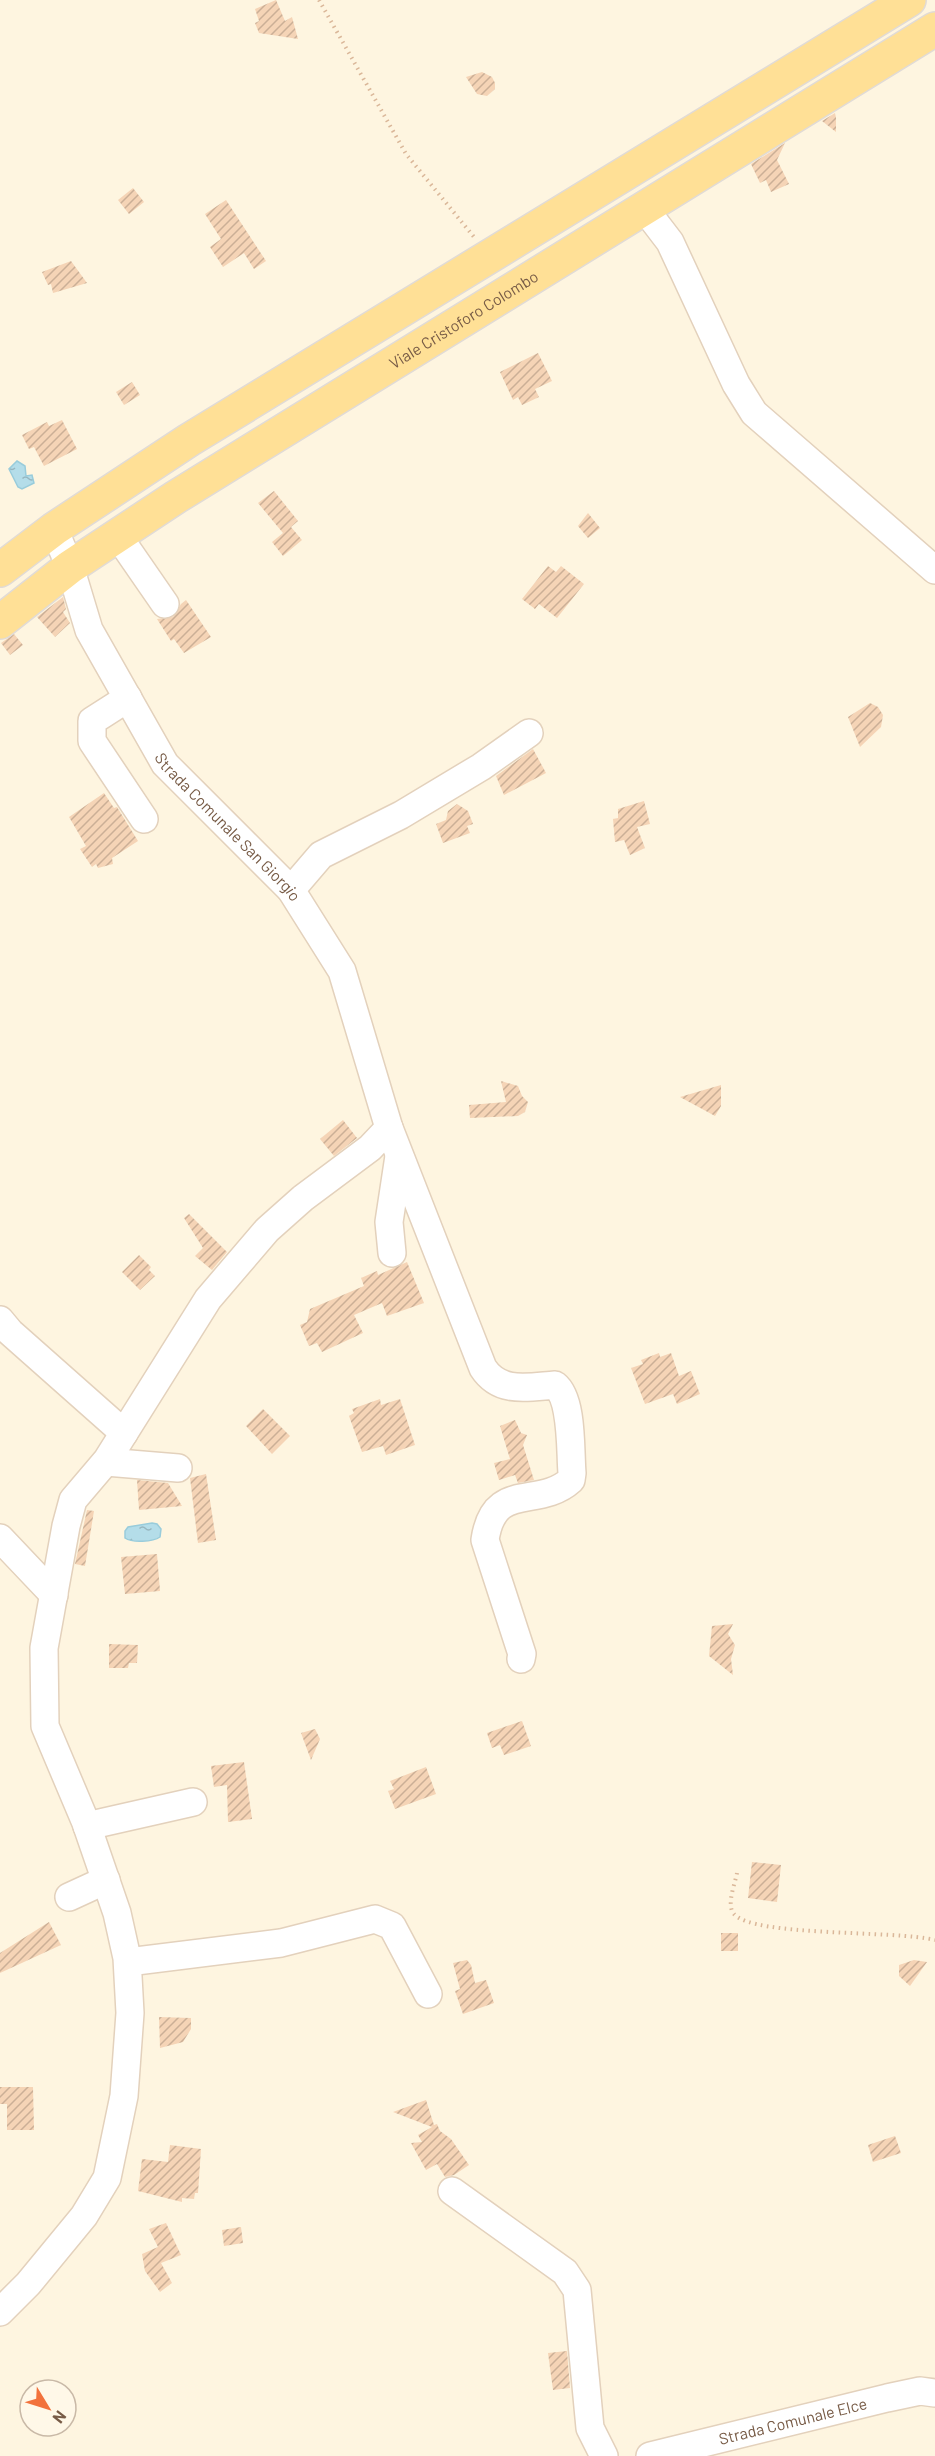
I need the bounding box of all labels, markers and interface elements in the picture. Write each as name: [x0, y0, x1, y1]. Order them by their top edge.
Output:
street label: Viale Cristoforo Colombo: [385, 266, 541, 372]
street label: Strada Comunale San Giorgio: [152, 749, 305, 904]
north arrow: [18, 2378, 78, 2438]
street label: Strada Comunale Elce: [717, 2393, 869, 2448]
text: N: [49, 2408, 71, 2428]

